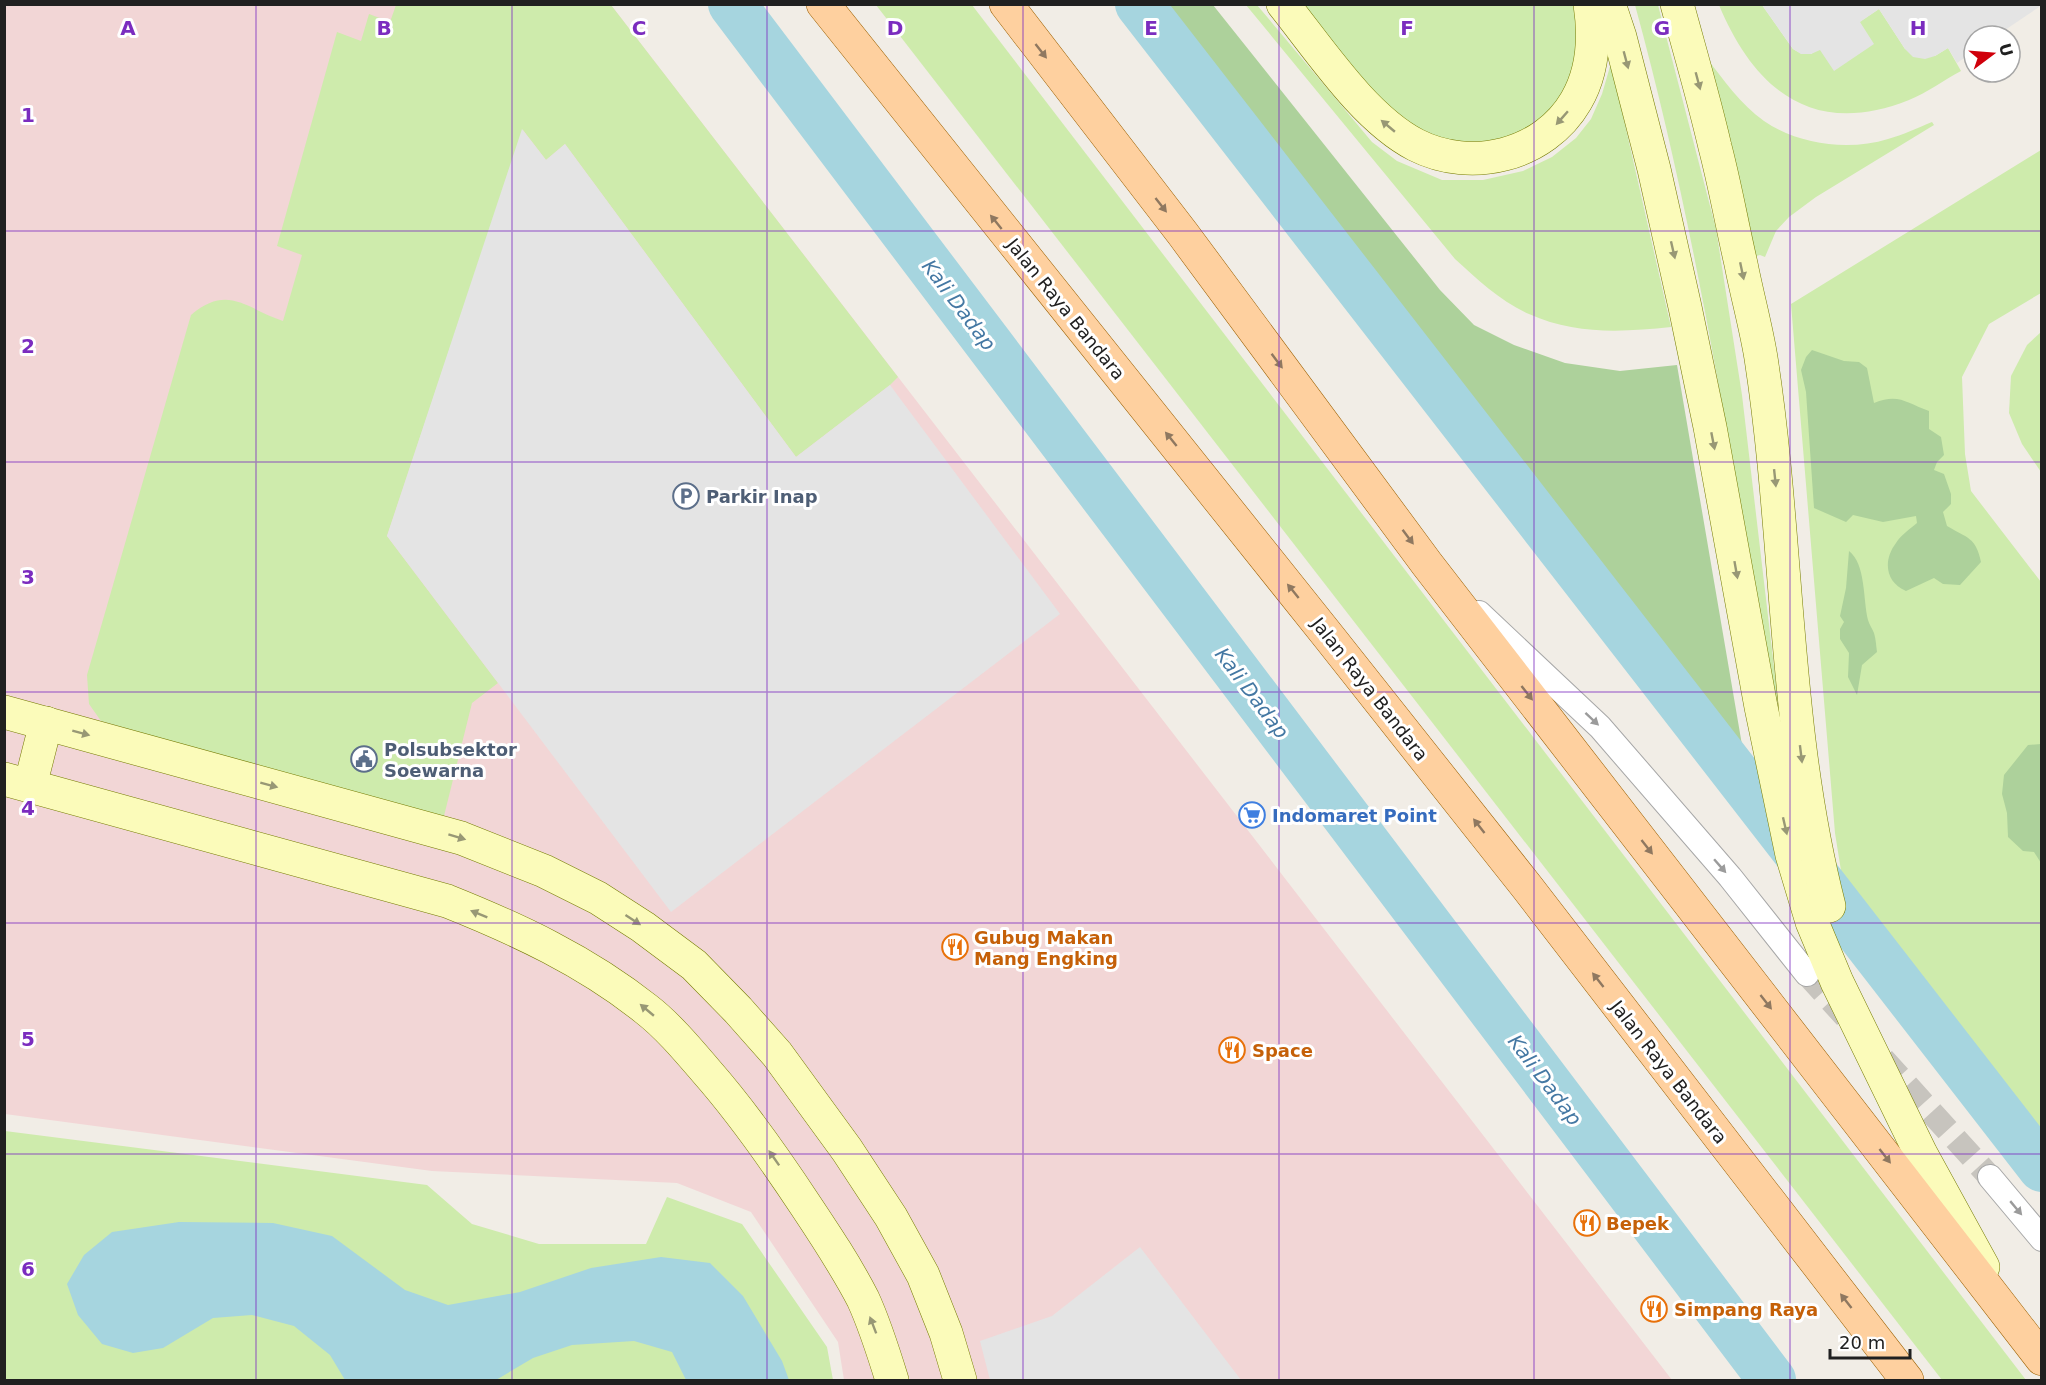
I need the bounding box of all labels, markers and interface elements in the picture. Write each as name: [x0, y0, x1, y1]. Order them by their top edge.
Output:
text: A: [120, 16, 136, 40]
text: B: [376, 16, 392, 40]
text: C: [632, 16, 646, 40]
text: D: [887, 16, 903, 40]
text: E: [1144, 16, 1158, 40]
text: F: [1400, 16, 1414, 40]
text: G: [1654, 16, 1670, 40]
text: H: [1910, 16, 1926, 40]
north arrow: [1962, 24, 2022, 84]
text: U: [1995, 41, 2017, 59]
one-way arrow: [1035, 43, 1047, 58]
one-way arrow: [1622, 51, 1632, 70]
one-way arrow: [1693, 72, 1703, 90]
text: 1: [21, 103, 35, 127]
one-way arrow: [1556, 110, 1569, 125]
one-way arrow: [1381, 120, 1396, 133]
one-way arrow: [1154, 197, 1167, 213]
one-way arrow: [991, 214, 1003, 229]
street label: Jalan Raya Bandara: [1002, 233, 1129, 384]
one-way arrow: [1668, 241, 1678, 259]
water label: Kali Dadap: [917, 255, 1001, 355]
one-way arrow: [1738, 262, 1747, 281]
text: 2: [21, 334, 35, 358]
one-way arrow: [1271, 354, 1283, 369]
one-way arrow: [1709, 431, 1718, 450]
one-way arrow: [1165, 432, 1177, 447]
one-way arrow: [1770, 469, 1780, 488]
parking icon: Parkir Inap: [671, 481, 701, 511]
place label: Parkir Inap: [706, 486, 818, 507]
one-way arrow: [1402, 529, 1414, 545]
one-way arrow: [1732, 561, 1741, 580]
text: 3: [21, 565, 35, 589]
one-way arrow: [1287, 584, 1299, 599]
street label: Jalan Raya Bandara: [1307, 613, 1432, 765]
water label: Kali Dadap: [1210, 643, 1294, 743]
one-way arrow: [1521, 685, 1534, 701]
one-way arrow: [1584, 712, 1599, 725]
one-way arrow: [72, 729, 90, 738]
place label: Polsubsektor Soewarna: [384, 739, 517, 781]
public building icon: Polsubsektor Soewarna: [349, 744, 379, 774]
one-way arrow: [1796, 744, 1805, 763]
one-way arrow: [260, 781, 278, 790]
text: 4: [21, 796, 35, 820]
supermarket icon: Indomaret Point: [1237, 800, 1267, 830]
place label: Indomaret Point: [1272, 805, 1437, 826]
one-way arrow: [1781, 817, 1791, 835]
one-way arrow: [1473, 819, 1485, 834]
one-way arrow: [448, 833, 466, 842]
one-way arrow: [1640, 840, 1652, 855]
one-way arrow: [1714, 858, 1727, 874]
one-way arrow: [469, 909, 487, 919]
one-way arrow: [625, 915, 641, 926]
place label: Gubug Makan Mang Engking: [974, 927, 1118, 969]
restaurant icon: Gubug Makan Mang Engking: [940, 932, 970, 962]
one-way arrow: [1593, 973, 1605, 988]
one-way arrow: [1759, 994, 1771, 1009]
street label: Jalan Raya Bandara: [1606, 996, 1731, 1148]
one-way arrow: [639, 1004, 655, 1017]
text: 5: [21, 1027, 35, 1051]
water label: Kali Dadap: [1503, 1030, 1587, 1130]
restaurant icon: Space: [1217, 1035, 1247, 1065]
place label: Space: [1252, 1040, 1313, 1061]
one-way arrow: [1879, 1148, 1891, 1164]
one-way arrow: [768, 1151, 780, 1167]
one-way arrow: [2009, 1200, 2022, 1216]
restaurant icon: Bepek: [1572, 1208, 1602, 1238]
place label: Bepek: [1606, 1213, 1670, 1234]
text: 6: [21, 1257, 35, 1281]
one-way arrow: [1840, 1293, 1852, 1309]
restaurant icon: Simpang Raya: [1639, 1294, 1669, 1324]
place label: Simpang Raya: [1674, 1299, 1818, 1320]
one-way arrow: [868, 1316, 877, 1334]
scale bar: [1830, 1322, 1910, 1360]
text: 20 m: [1839, 1332, 1885, 1353]

